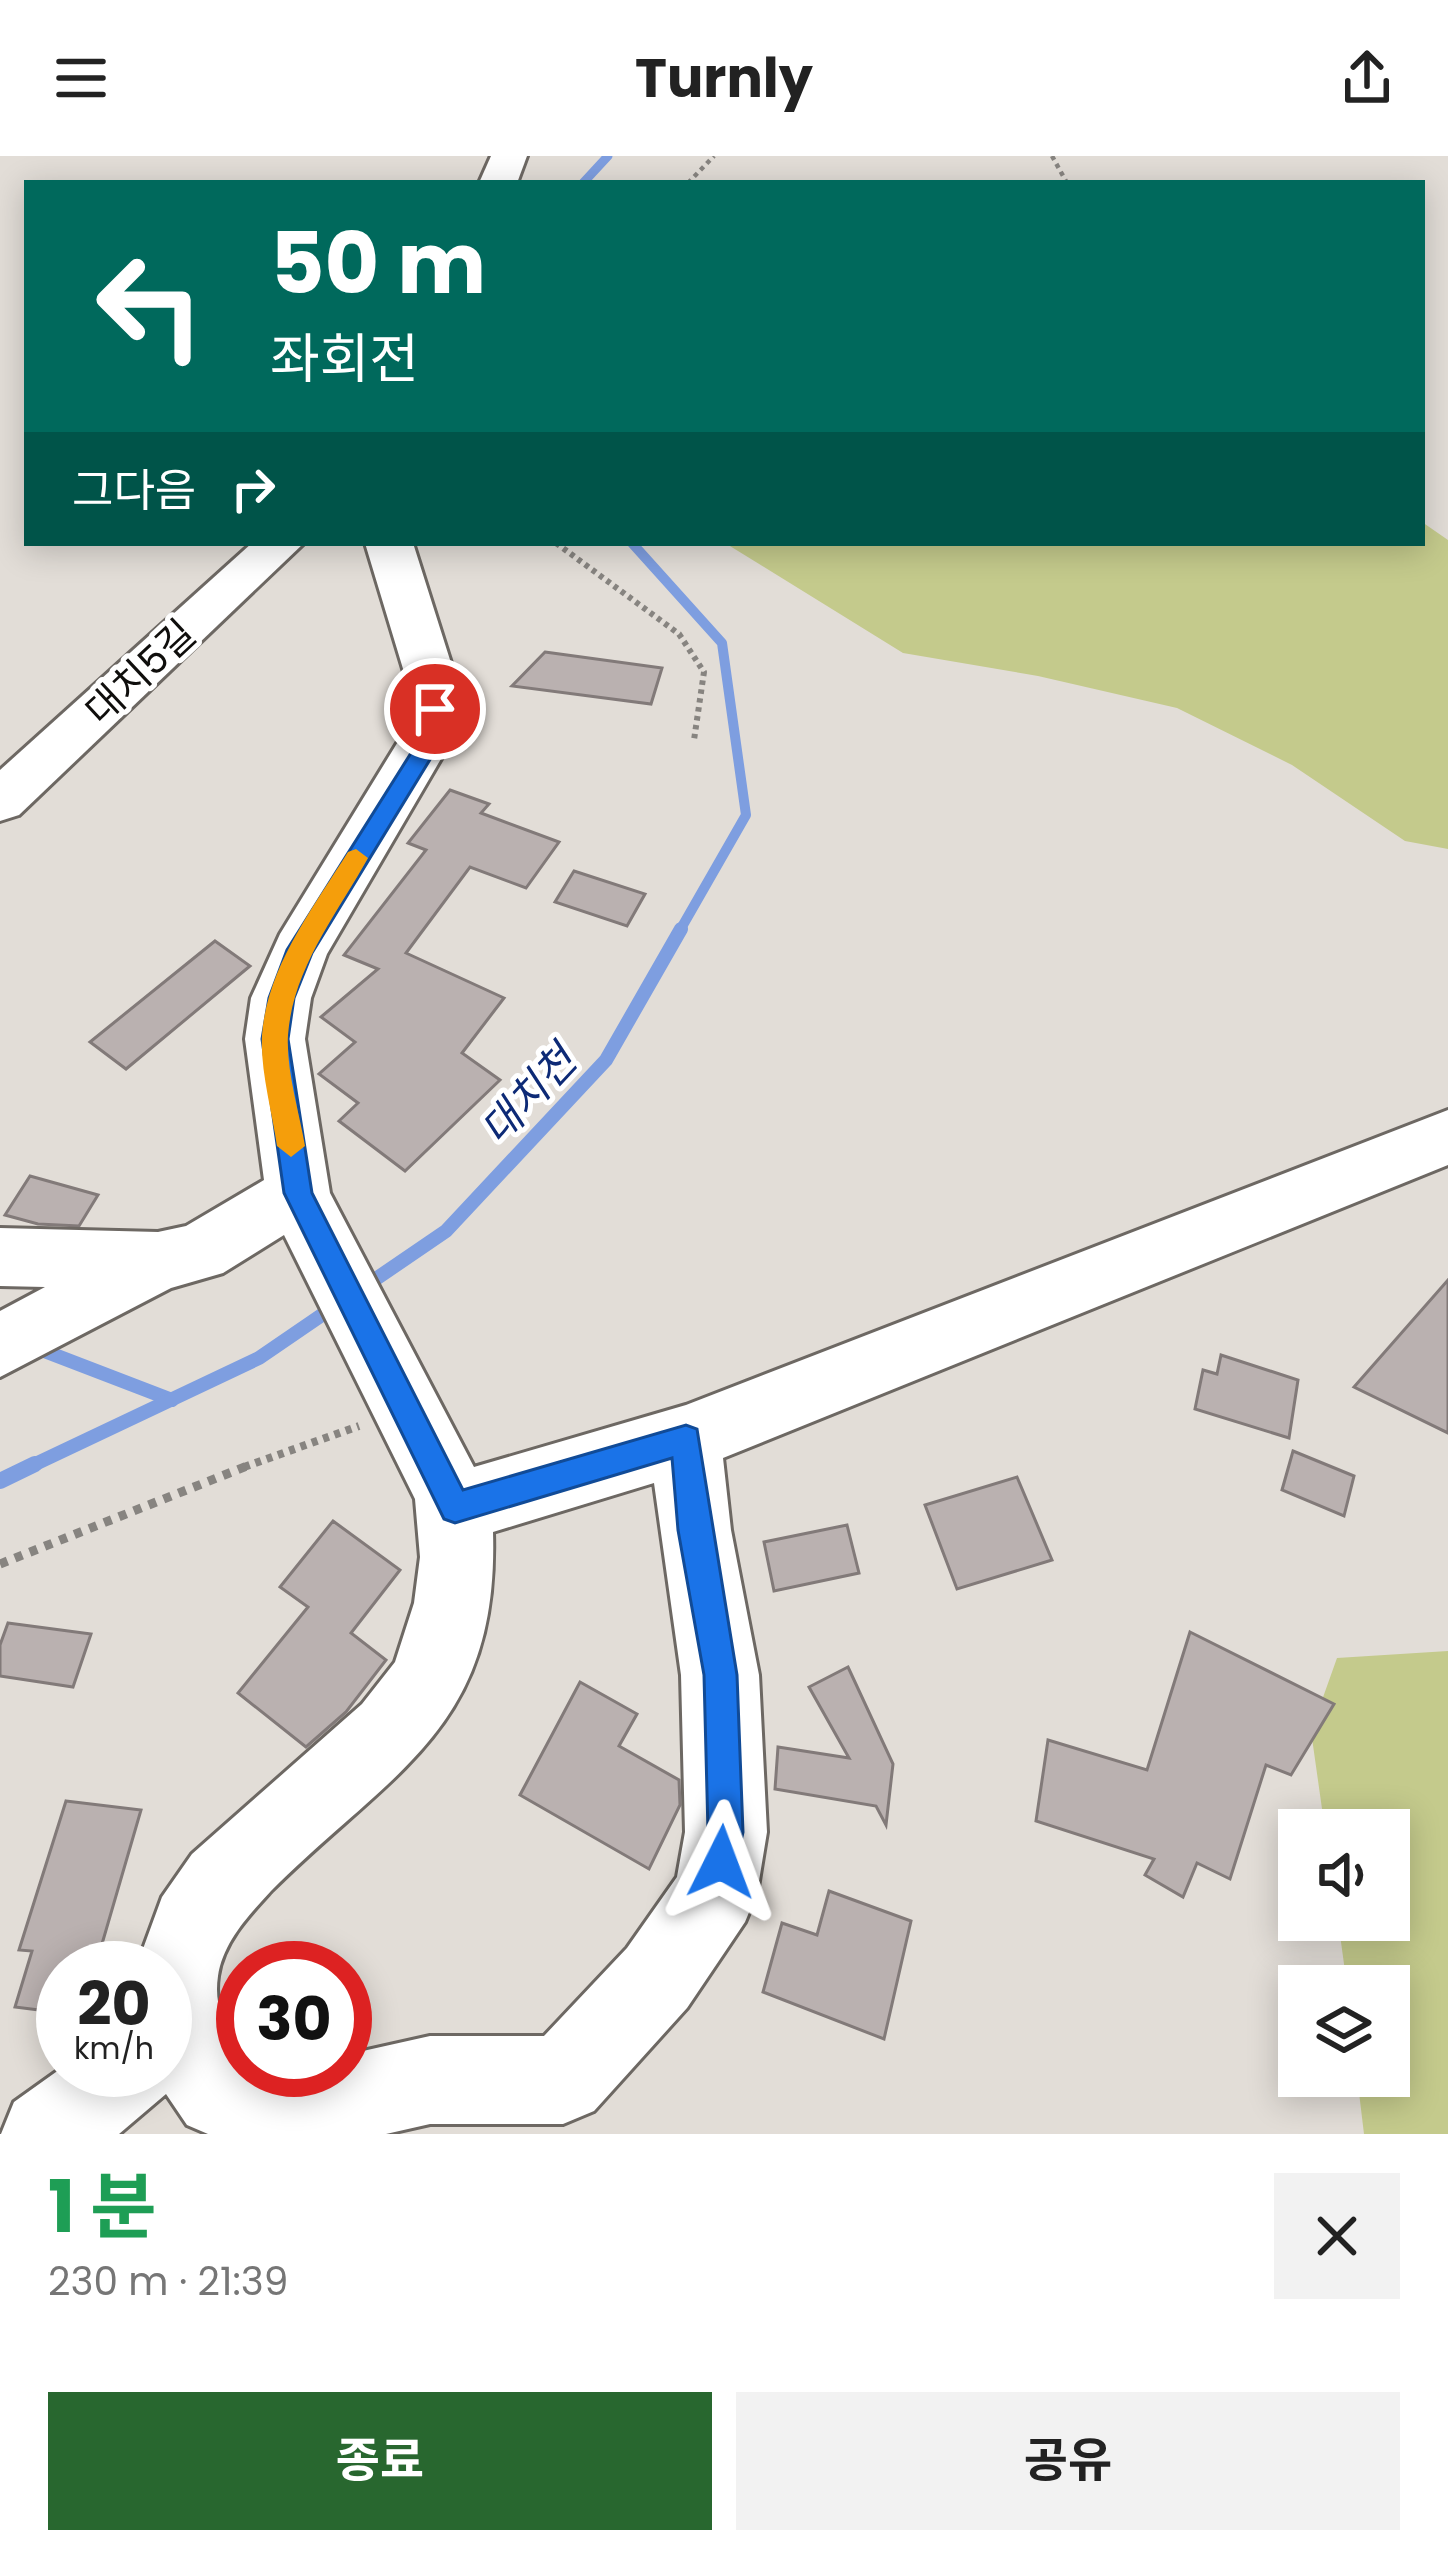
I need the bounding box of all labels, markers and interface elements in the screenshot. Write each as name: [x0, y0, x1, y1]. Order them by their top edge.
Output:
text: Turnly: [635, 40, 813, 116]
icon: menu: [48, 45, 114, 111]
icon: share: [1334, 45, 1400, 111]
text: 50 m: [270, 205, 486, 322]
icon: left: [72, 228, 228, 384]
text: 좌회전: [270, 321, 419, 397]
icon: right: [220, 456, 286, 522]
text: 그다음: [72, 459, 196, 522]
street label: 대치5길: [73, 607, 207, 738]
pin: [384, 658, 486, 760]
icon: arrive: [402, 676, 468, 742]
water label: 대치천: [467, 1030, 592, 1158]
position arrow: [658, 1799, 784, 1925]
map controls: [1278, 1809, 1410, 2097]
button: sound: [1278, 1809, 1410, 1941]
speed limit sign: 30: [216, 1941, 372, 2097]
text: 20: [77, 1962, 151, 2046]
button: layers: [1278, 1965, 1410, 2097]
text: km/h: [74, 2027, 154, 2070]
text: 1 분: [48, 2156, 157, 2257]
button: close: [1274, 2173, 1400, 2299]
text: 230 m · 21:39: [48, 2254, 288, 2309]
button: 종료: [48, 2392, 712, 2530]
button: 공유: [736, 2392, 1400, 2530]

